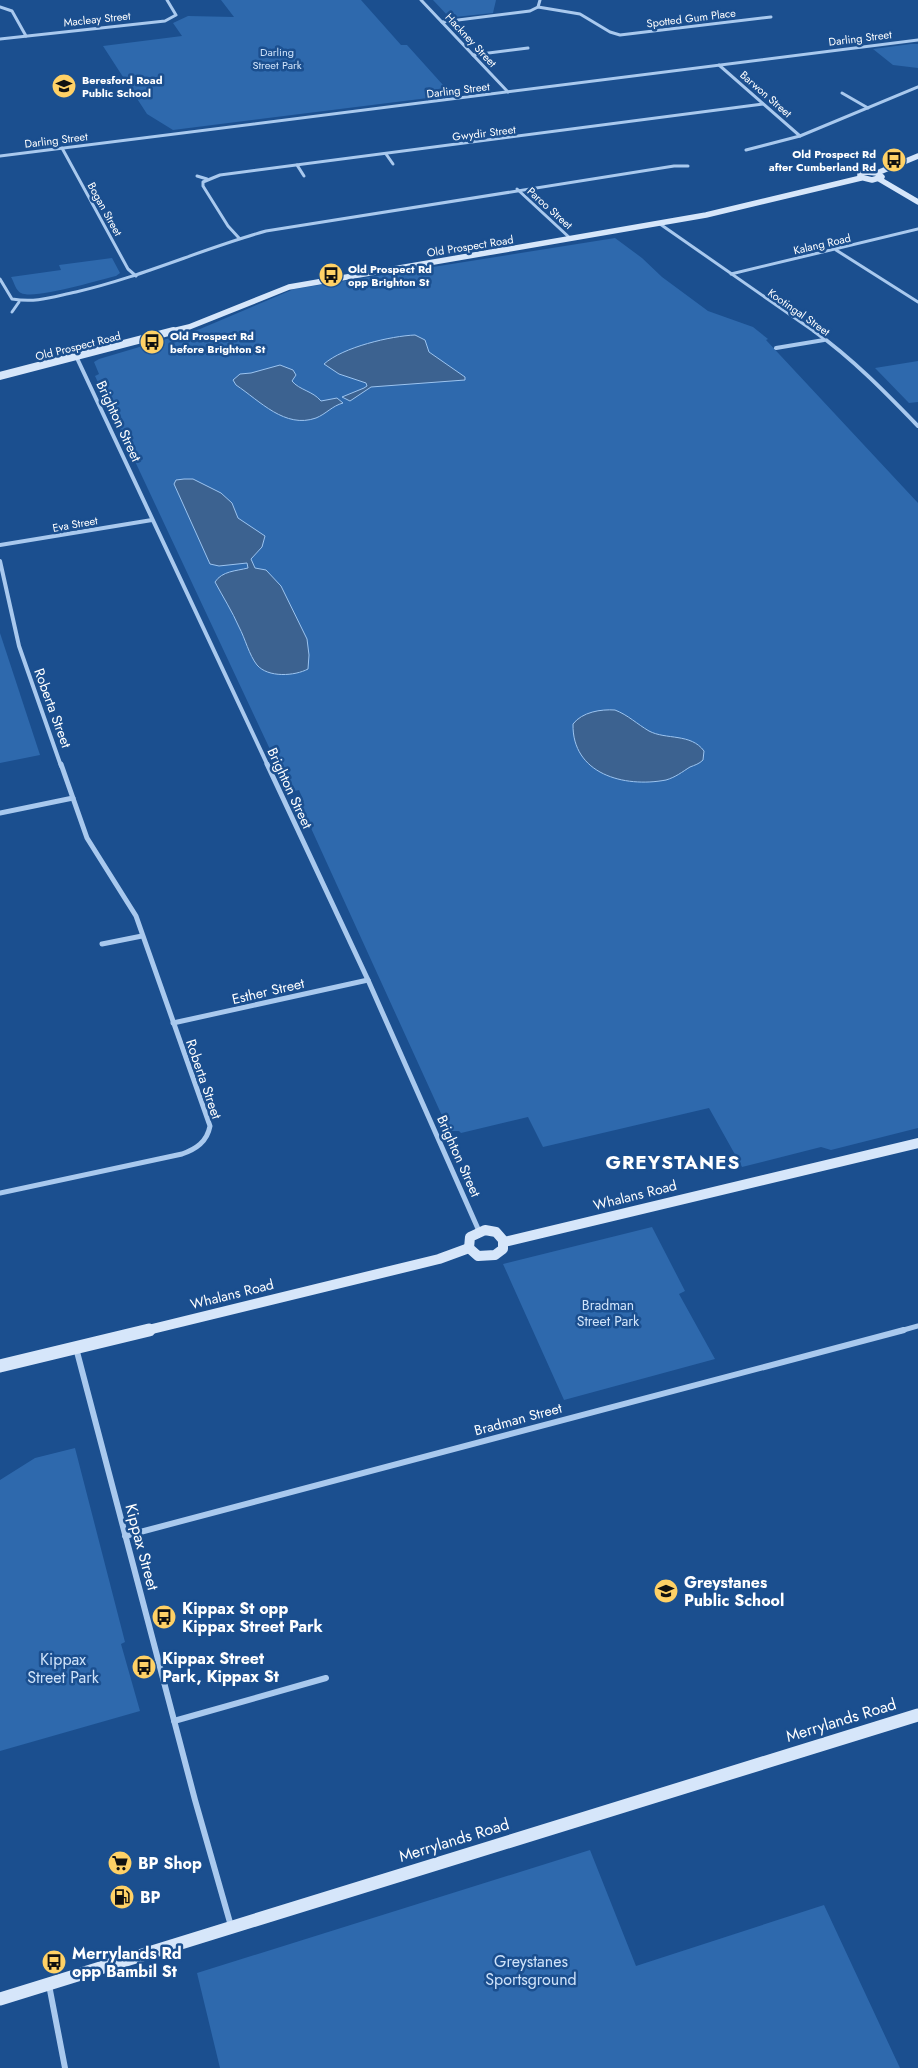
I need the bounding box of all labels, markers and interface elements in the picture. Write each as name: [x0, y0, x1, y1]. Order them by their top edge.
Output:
street label: Spotted Gum Place: [645, 5, 737, 31]
street label: Macleay Street: [63, 7, 132, 30]
street label: Hackney Street: [442, 9, 501, 71]
street label: Darling Street: [827, 26, 893, 50]
park label: Darling Street Park: [252, 44, 302, 73]
street label: Barwon Street: [737, 67, 796, 121]
place label: Beresford Road Public School: [82, 72, 163, 101]
school or university icon: Beresford Road Public School: [51, 73, 77, 99]
street label: Darling Street: [425, 78, 491, 102]
street label: Gwydir Street: [451, 121, 517, 145]
street label: Darling Street: [23, 128, 89, 152]
place label: Old Prospect Rd after Cumberland Rd: [769, 146, 876, 175]
bus stop icon: Old Prospect Rd after Cumberland Rd: [881, 147, 907, 173]
street label: Bogan Street: [84, 179, 126, 239]
street label: Paroo Street: [524, 183, 576, 233]
street label: Kalang Road: [792, 230, 852, 258]
street label: Old Prospect Road: [426, 231, 514, 261]
place label: Old Prospect Rd opp Brighton St: [348, 261, 432, 290]
bus stop icon: Old Prospect Rd opp Brighton St: [318, 262, 344, 288]
street label: Kootingal Street: [765, 285, 834, 340]
street label: Old Prospect Road: [34, 328, 122, 364]
place label: Old Prospect Rd before Brighton St: [170, 328, 266, 357]
bus stop icon: Old Prospect Rd before Brighton St: [139, 329, 165, 355]
street label: Brighton Street: [91, 377, 147, 465]
street label: Eva Street: [51, 512, 99, 536]
street label: Roberta Street: [29, 665, 77, 751]
street label: Brighton Street: [262, 744, 318, 832]
street label: Esther Street: [230, 973, 307, 1009]
street label: Roberta Street: [181, 1036, 227, 1122]
street label: Brighton Street: [432, 1112, 486, 1201]
district label: GREYSTANES: [606, 1149, 740, 1176]
street label: Whalans Road: [591, 1175, 679, 1215]
street label: Whalans Road: [188, 1274, 276, 1314]
park label: Bradman Street Park: [577, 1295, 640, 1331]
street label: Bradman Street: [472, 1398, 565, 1440]
street label: Kippax Street: [119, 1501, 165, 1593]
place label: Greystanes Public School: [684, 1571, 784, 1612]
school or university icon: Greystanes Public School: [653, 1578, 679, 1604]
place label: Kippax St opp Kippax Street Park: [182, 1597, 324, 1638]
bus stop icon: Kippax St opp Kippax Street Park: [151, 1604, 177, 1630]
place label: Kippax Street Park, Kippax St: [162, 1647, 280, 1688]
park label: Kippax Street Park: [27, 1648, 100, 1689]
bus stop icon: Kippax Street Park, Kippax St: [131, 1654, 157, 1680]
street label: Merrylands Road: [783, 1692, 899, 1748]
street label: Merrylands Road: [396, 1812, 512, 1868]
supermarket icon: BP Shop: [107, 1850, 133, 1876]
place label: BP Shop: [138, 1852, 202, 1875]
fuel station icon: BP: [109, 1884, 135, 1910]
place label: BP: [140, 1886, 161, 1909]
place label: Merrylands Rd opp Bambil St: [72, 1942, 182, 1983]
bus stop icon: Merrylands Rd opp Bambil St: [41, 1949, 67, 1975]
park label: Greystanes Sportsground: [485, 1950, 577, 1991]

